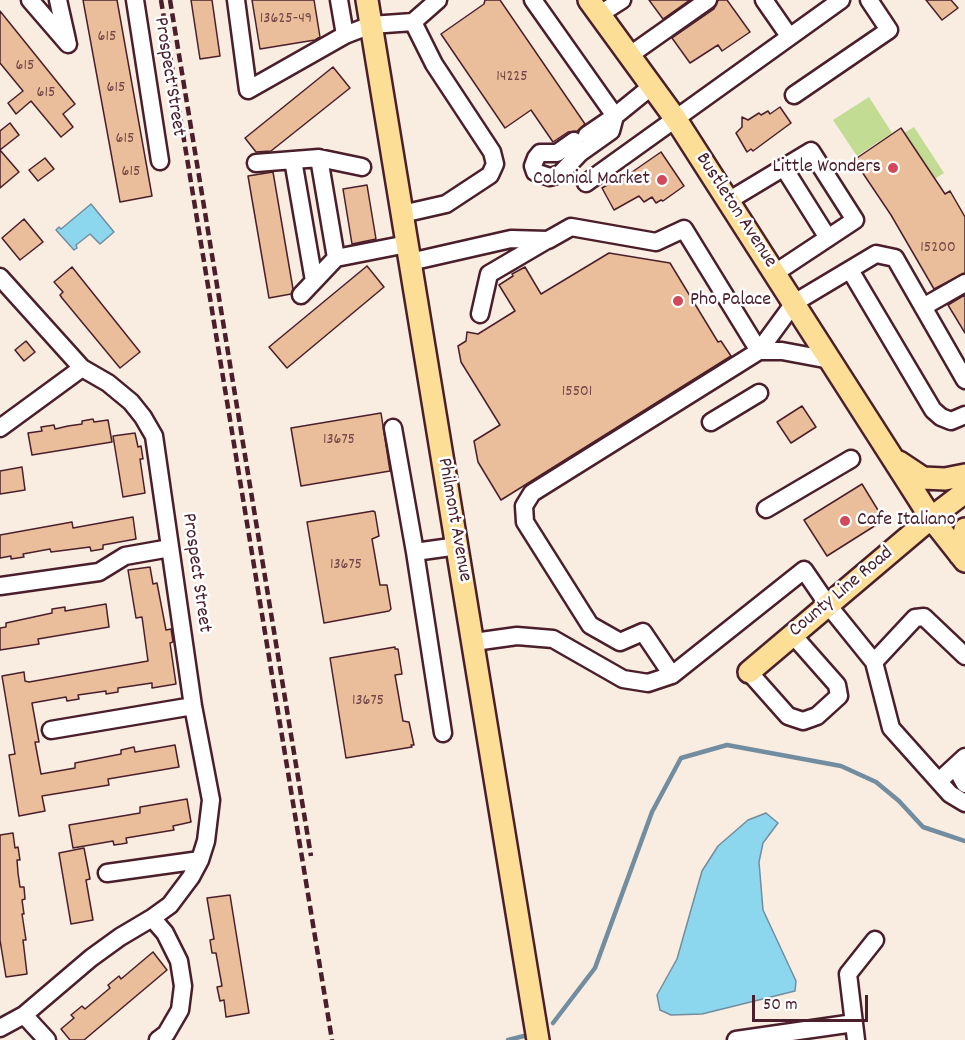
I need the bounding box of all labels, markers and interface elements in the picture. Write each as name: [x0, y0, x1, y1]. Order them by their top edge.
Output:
house number: 13625-49: [260, 10, 312, 30]
street label: Prospect Street: [147, 16, 189, 138]
house number: 615: [98, 28, 116, 48]
house number: 615: [16, 57, 34, 77]
house number: 14225: [496, 68, 528, 88]
house number: 615: [107, 79, 125, 99]
house number: 615: [37, 84, 55, 104]
house number: 615: [116, 130, 134, 150]
street label: Bustleton Avenue: [689, 149, 781, 273]
place label: Little Wonders: [773, 156, 881, 180]
marker: Little Wonders: [886, 161, 900, 175]
house number: 615: [122, 163, 140, 183]
place label: Colonial Market: [533, 168, 650, 192]
marker: Colonial Market: [655, 173, 669, 187]
house number: 15200: [920, 239, 956, 259]
place label: Pho Palace: [690, 289, 771, 313]
marker: Pho Palace: [671, 294, 685, 308]
house number: 15501: [562, 383, 592, 403]
house number: 13675: [323, 431, 355, 451]
street label: Philmont Avenue: [430, 456, 476, 584]
place label: Cafe Italiano: [857, 509, 956, 533]
street label: Prospect Street: [175, 512, 215, 634]
marker: Cafe Italiano: [838, 514, 852, 528]
street label: County Line Road: [785, 542, 899, 644]
house number: 13675: [330, 556, 362, 576]
house number: 13675: [352, 692, 384, 712]
scale bar: [755, 983, 870, 1021]
text: 50 m: [763, 993, 798, 1018]

